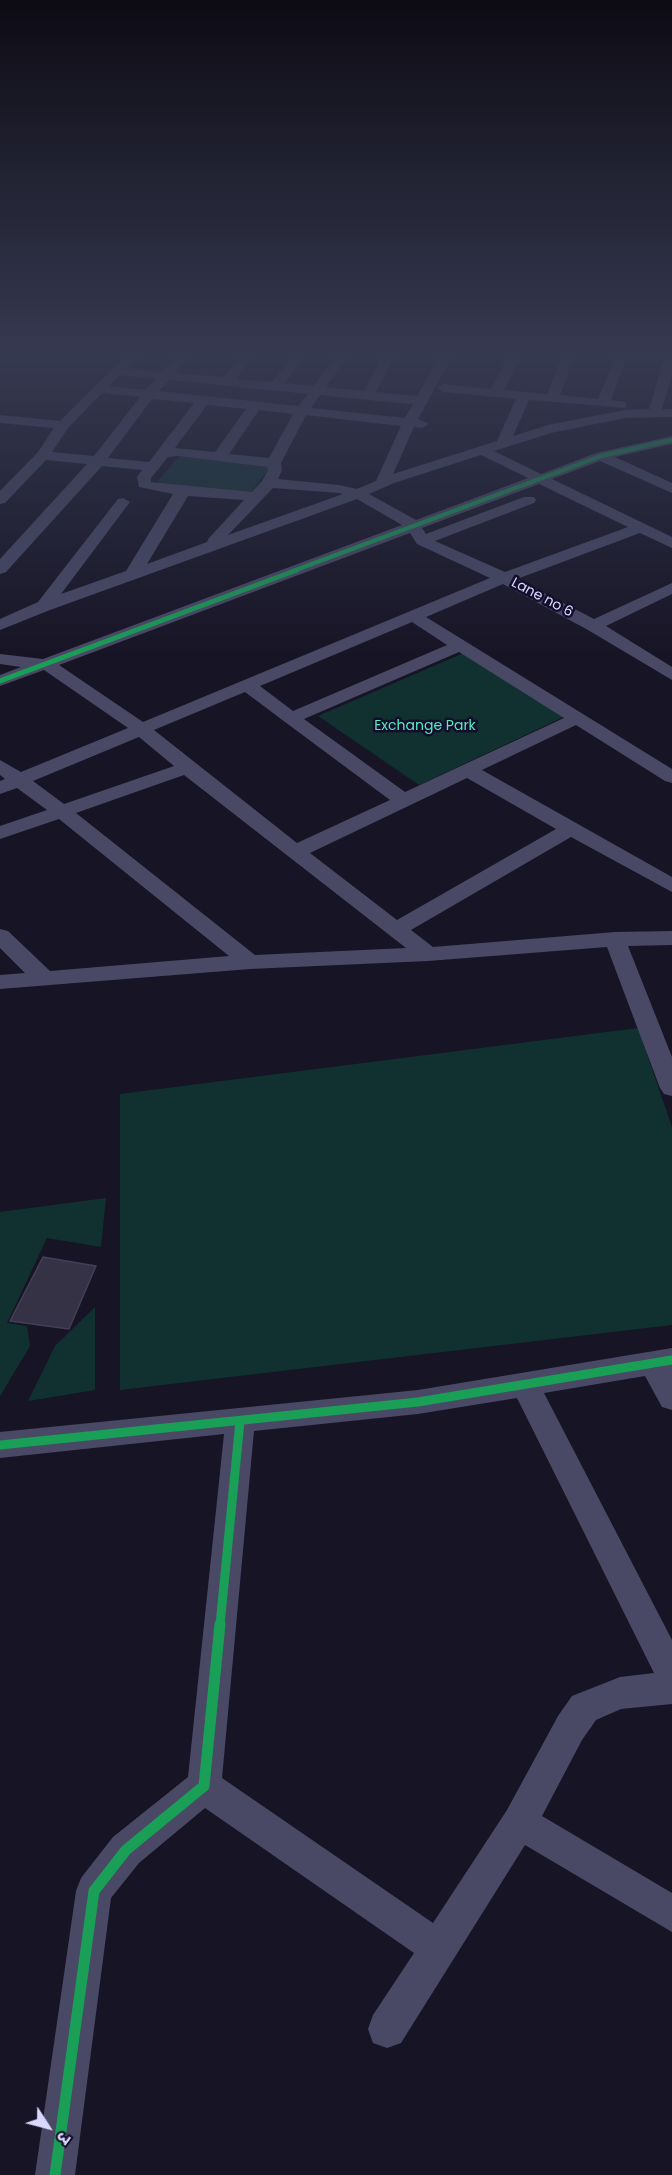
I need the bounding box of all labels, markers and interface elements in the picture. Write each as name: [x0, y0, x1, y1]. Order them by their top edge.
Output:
street label: Lane no 6: [508, 575, 576, 621]
park label: Exchange Park: [374, 718, 476, 734]
north arrow: [18, 2097, 78, 2157]
text: उ: [51, 2127, 75, 2148]

